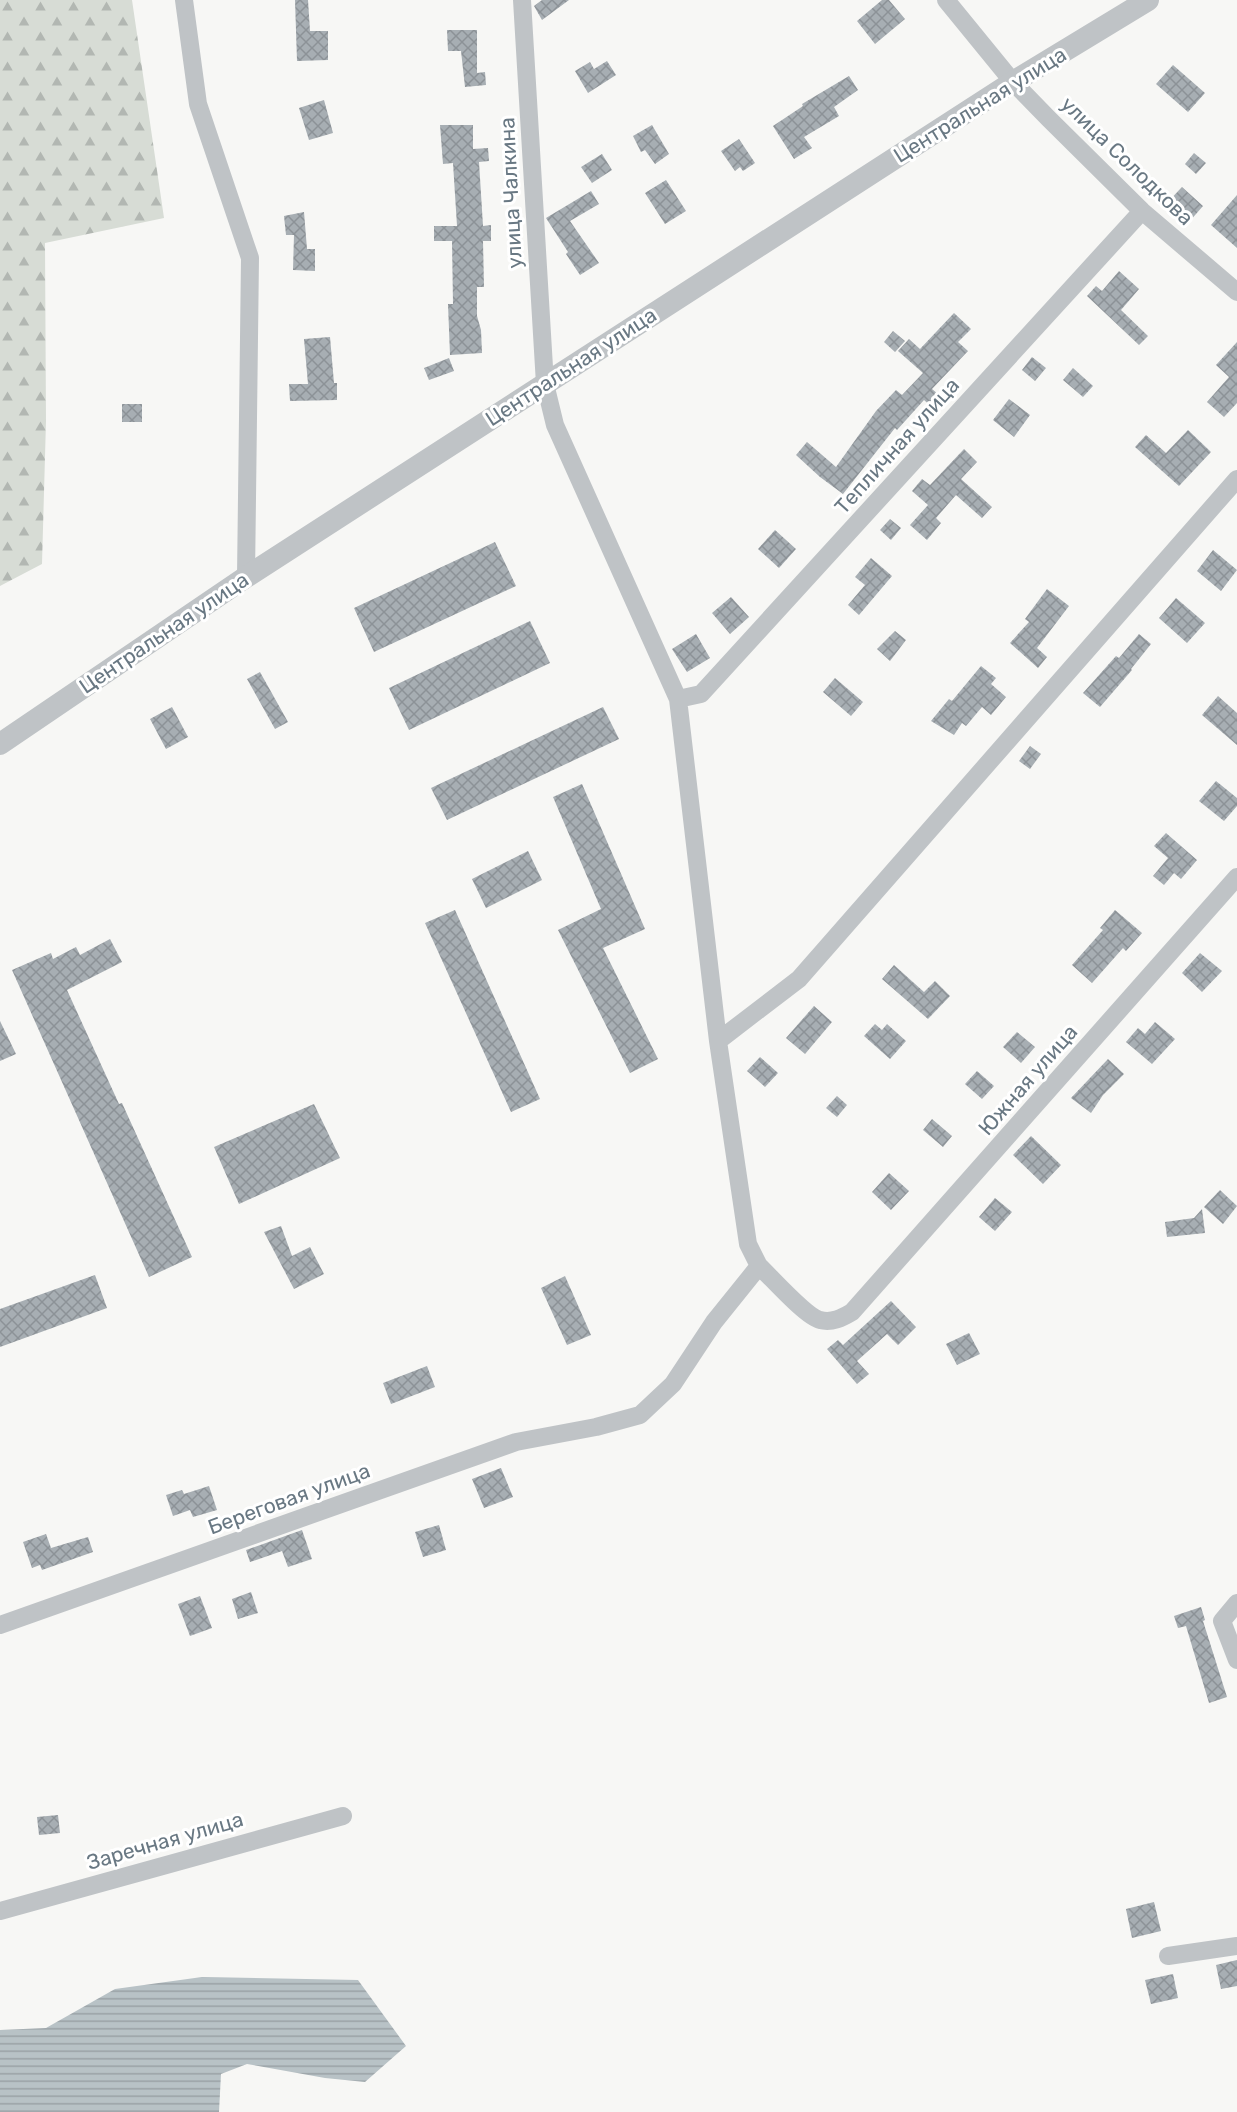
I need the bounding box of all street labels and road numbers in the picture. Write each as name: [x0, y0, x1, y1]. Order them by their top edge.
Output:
street label: Центральная улица: [889, 41, 1071, 168]
street label: улица Солодкова: [1056, 91, 1199, 230]
street label: улица Чалкина: [494, 117, 527, 269]
street label: Центральная улица: [481, 302, 661, 431]
street label: Тепличная улица: [829, 373, 964, 519]
street label: Центральная улица: [74, 567, 253, 699]
street label: Южная улица: [973, 1019, 1082, 1140]
street label: Береговая улица: [204, 1458, 373, 1539]
street label: Заречная улица: [84, 1806, 246, 1875]

